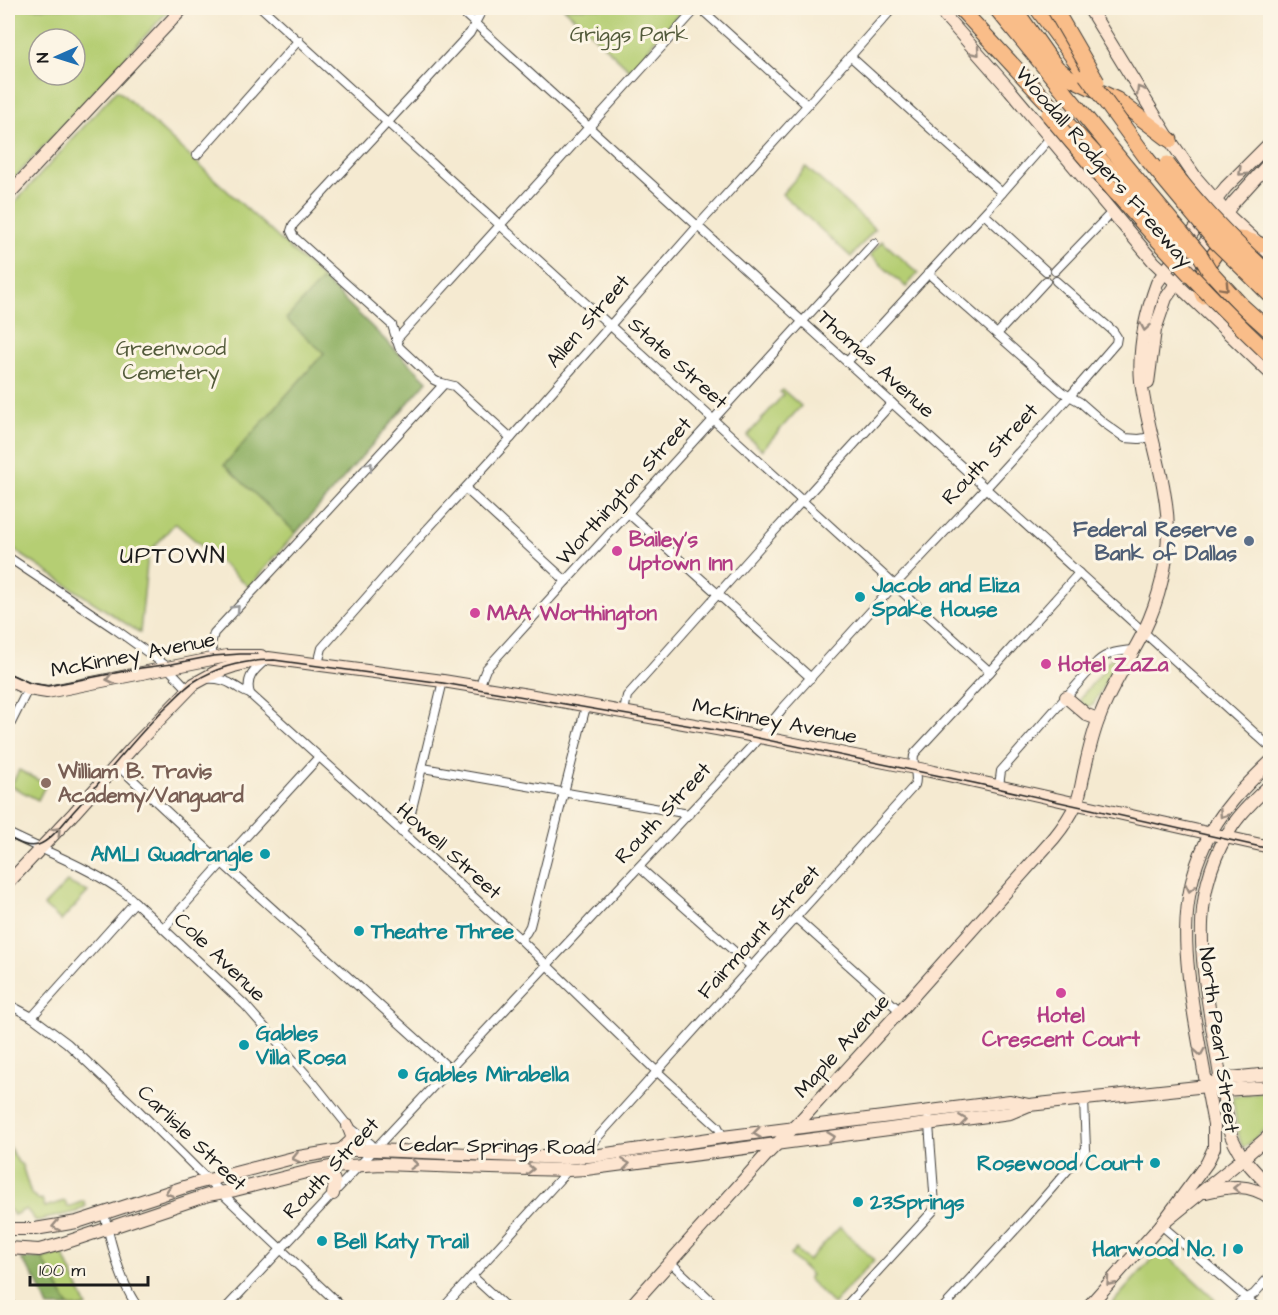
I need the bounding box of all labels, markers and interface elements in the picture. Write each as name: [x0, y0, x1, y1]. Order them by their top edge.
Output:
park label: Griggs Park: [570, 20, 688, 51]
north arrow: [27, 27, 87, 87]
one-way arrow: [969, 45, 980, 56]
text: N: [32, 52, 54, 63]
street label: Woodall Rodgers Freeway: [1007, 60, 1200, 276]
one-way arrow: [1135, 86, 1147, 96]
one-way arrow: [1239, 164, 1250, 175]
street label: Allen Street: [539, 268, 637, 374]
one-way arrow: [1218, 281, 1229, 291]
street label: Thomas Avenue: [811, 303, 941, 425]
street label: State Street: [622, 310, 735, 416]
one-way arrow: [1139, 321, 1152, 331]
park label: Greenwood Cemetery: [116, 334, 227, 389]
street label: Routh Street: [935, 396, 1045, 511]
street label: Worthington Street: [549, 410, 700, 573]
one-way arrow: [361, 462, 372, 473]
place label: Federal Reserve Bank of Dallas: [1073, 515, 1238, 568]
place label: Bailey's Uptown Inn: [629, 525, 733, 579]
marker: Federal Reserve Bank of Dallas: [1242, 534, 1256, 548]
district label: UPTOWN: [120, 539, 226, 573]
marker: Bailey's Uptown Inn: [610, 544, 624, 558]
place label: Jacob and Eliza Spake House: [871, 571, 1020, 625]
marker: Jacob and Eliza Spake House: [853, 590, 867, 604]
place label: MAA Worthington: [487, 599, 658, 630]
one-way arrow: [229, 606, 240, 616]
marker: MAA Worthington: [468, 606, 482, 620]
street label: McKinney Avenue: [48, 625, 218, 687]
place label: Hotel ZaZa: [1058, 650, 1169, 679]
marker: Hotel ZaZa: [1039, 657, 1053, 671]
one-way arrow: [105, 672, 115, 685]
street label: McKinney Avenue: [690, 691, 860, 753]
street label: Routh Street: [608, 755, 718, 870]
place label: William B. Travis Academy/Vanguard: [57, 757, 244, 813]
marker: William B. Travis Academy/Vanguard: [39, 776, 53, 790]
street label: Howell Street: [390, 796, 508, 906]
one-way arrow: [1219, 807, 1230, 818]
one-way arrow: [50, 827, 61, 837]
place label: AMLI Quadrangle: [91, 840, 254, 871]
marker: AMLI Quadrangle: [258, 847, 272, 861]
street label: Fairmount Street: [691, 858, 827, 1005]
one-way arrow: [1184, 883, 1197, 893]
street label: Cole Avenue: [167, 906, 273, 1008]
place label: Theatre Three: [370, 917, 515, 946]
marker: Theatre Three: [352, 924, 366, 938]
street label: North Pearl Street: [1192, 945, 1246, 1135]
marker: Hotel Crescent Court: [1054, 986, 1068, 1000]
street label: Maple Avenue: [787, 988, 897, 1105]
place label: Hotel Crescent Court: [982, 1001, 1140, 1054]
place label: Gables Villa Rosa: [255, 1019, 346, 1072]
marker: Gables Villa Rosa: [237, 1038, 251, 1052]
one-way arrow: [1194, 1047, 1206, 1057]
place label: Gables Mirabella: [415, 1060, 569, 1089]
marker: Gables Mirabella: [396, 1067, 410, 1081]
street label: Carlisle Street: [131, 1078, 254, 1198]
street label: Routh Street: [276, 1110, 386, 1225]
one-way arrow: [959, 1114, 968, 1126]
one-way arrow: [753, 1127, 762, 1139]
street label: Cedar Springs Road: [399, 1130, 596, 1164]
one-way arrow: [827, 1131, 836, 1143]
place label: Rosewood Court: [977, 1149, 1144, 1178]
one-way arrow: [291, 1150, 301, 1163]
marker: Rosewood Court: [1148, 1156, 1162, 1170]
one-way arrow: [410, 1158, 419, 1171]
one-way arrow: [622, 1158, 631, 1171]
one-way arrow: [525, 1163, 534, 1175]
one-way arrow: [1233, 1182, 1242, 1194]
one-way arrow: [164, 1185, 175, 1197]
place label: 23Springs: [869, 1188, 965, 1219]
marker: 23Springs: [851, 1195, 865, 1209]
one-way arrow: [52, 1219, 62, 1232]
place label: Bell Katy Trail: [334, 1227, 470, 1259]
marker: Bell Katy Trail: [315, 1234, 329, 1248]
place label: Harwood No. 1: [1092, 1235, 1226, 1264]
marker: Harwood No. 1: [1231, 1242, 1245, 1256]
scale bar: [30, 1249, 148, 1287]
text: 100 m: [39, 1258, 85, 1283]
one-way arrow: [1106, 1275, 1117, 1286]

